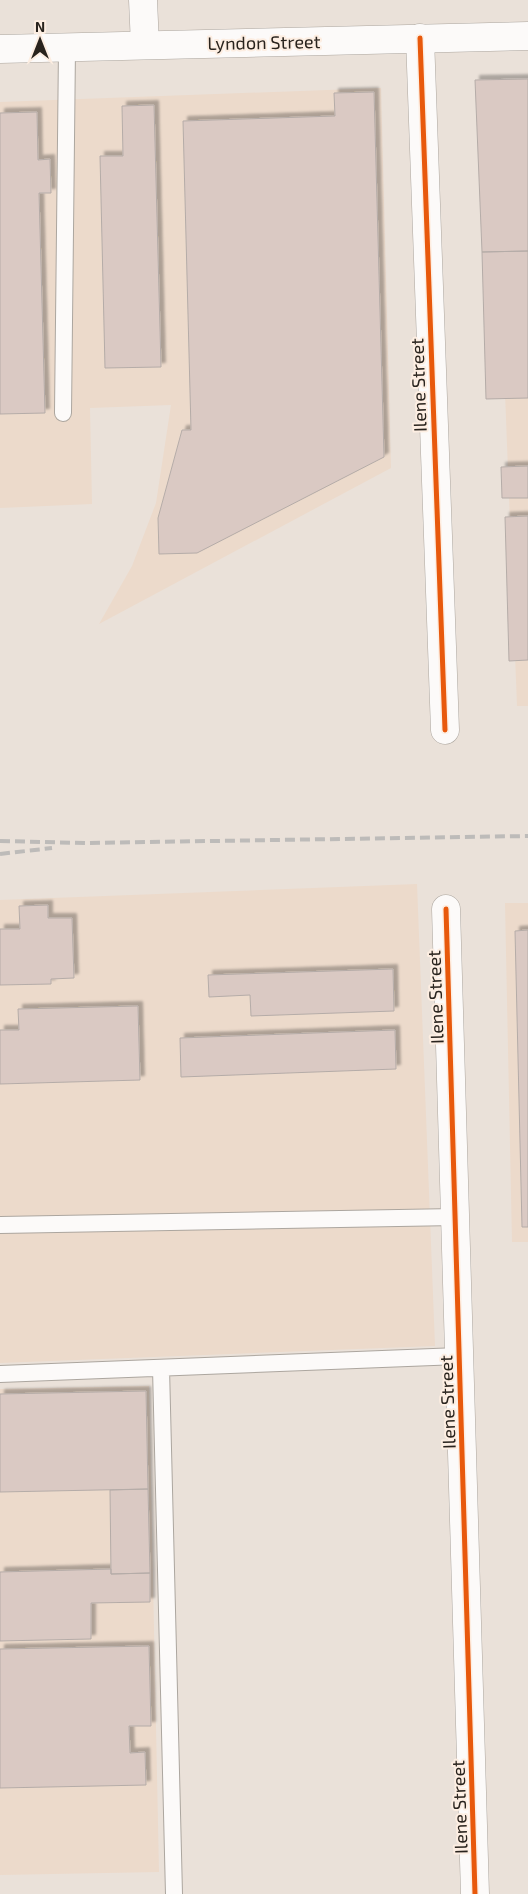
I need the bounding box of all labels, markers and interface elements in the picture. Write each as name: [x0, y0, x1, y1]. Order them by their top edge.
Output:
north arrow: [15, 15, 65, 65]
text: N: [35, 18, 45, 35]
street label: Lyndon Street: [207, 30, 321, 54]
street label: Ilene Street: [405, 338, 431, 432]
street label: Ilene Street: [422, 950, 448, 1044]
street label: Ilene Street: [434, 1355, 460, 1449]
street label: Ilene Street: [446, 1760, 472, 1854]

